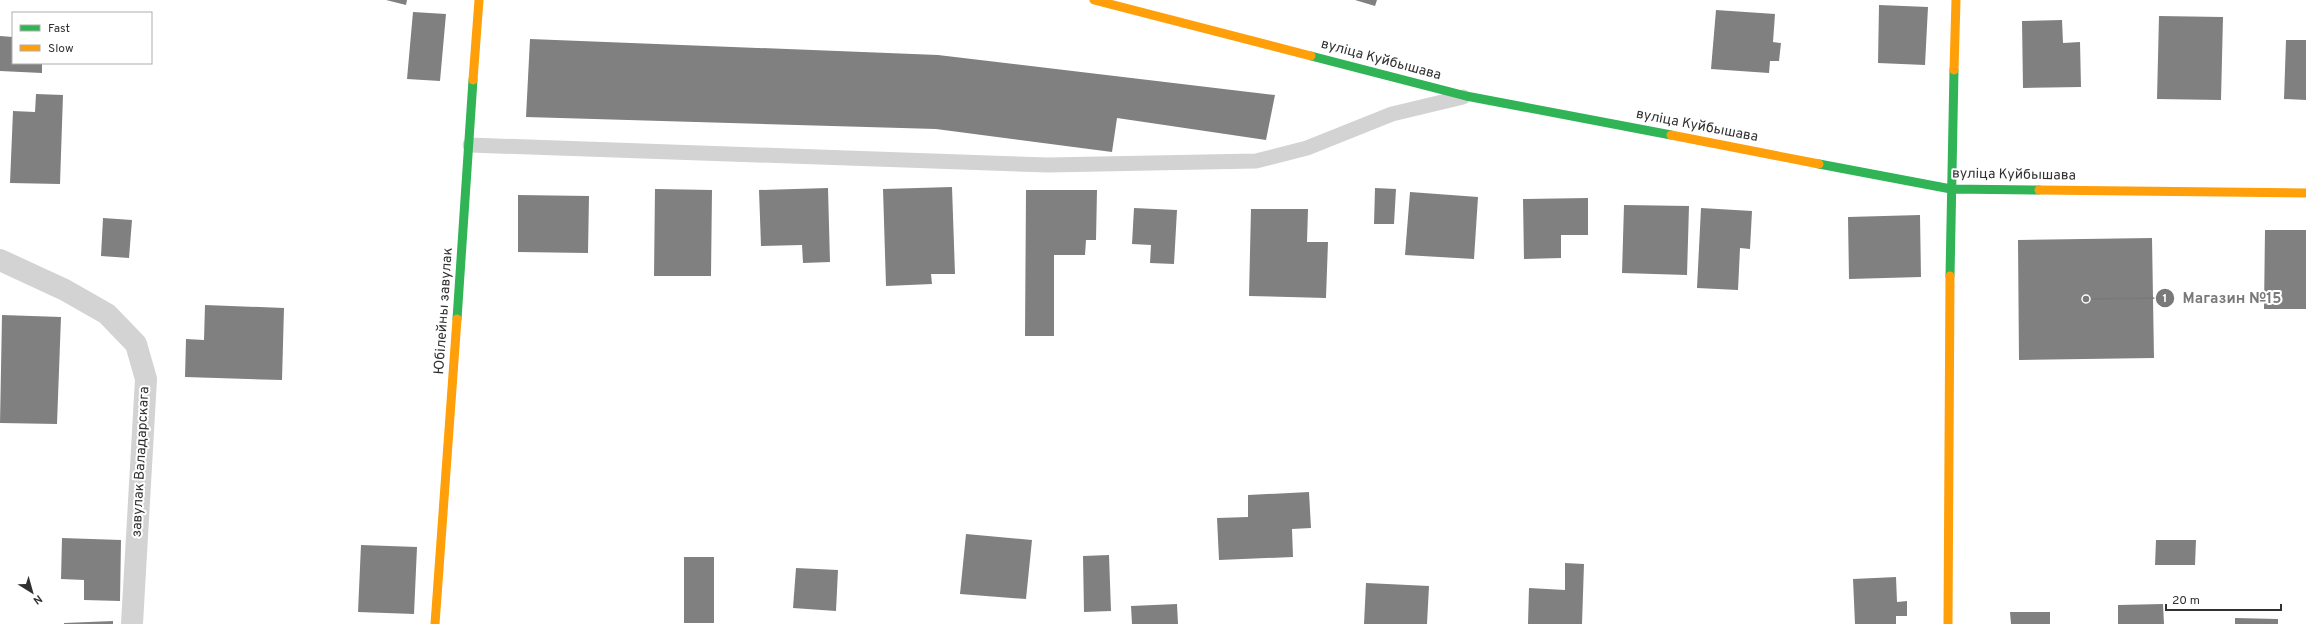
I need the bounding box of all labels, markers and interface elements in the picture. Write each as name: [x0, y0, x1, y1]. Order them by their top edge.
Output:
legend: [12, 12, 152, 64]
text: Fast: [48, 21, 70, 37]
street label: вуліца Куйбышава: [1319, 36, 1443, 84]
text: Slow: [48, 41, 74, 57]
street label: вуліца Куйбышава: [1635, 106, 1759, 146]
street label: вуліца Куйбышава: [1952, 165, 2076, 185]
street label: Юбілейны завулак: [431, 247, 457, 375]
callout: Магазин №15: [2155, 284, 2289, 311]
text: Магазин №15: [2183, 290, 2281, 309]
text: 1: [2163, 291, 2167, 307]
street label: завулак Валадарскага: [129, 386, 153, 538]
north arrow: [12, 572, 52, 612]
scale bar: [2166, 586, 2281, 612]
text: N: [30, 591, 45, 607]
text: 20 m: [2172, 593, 2200, 609]

